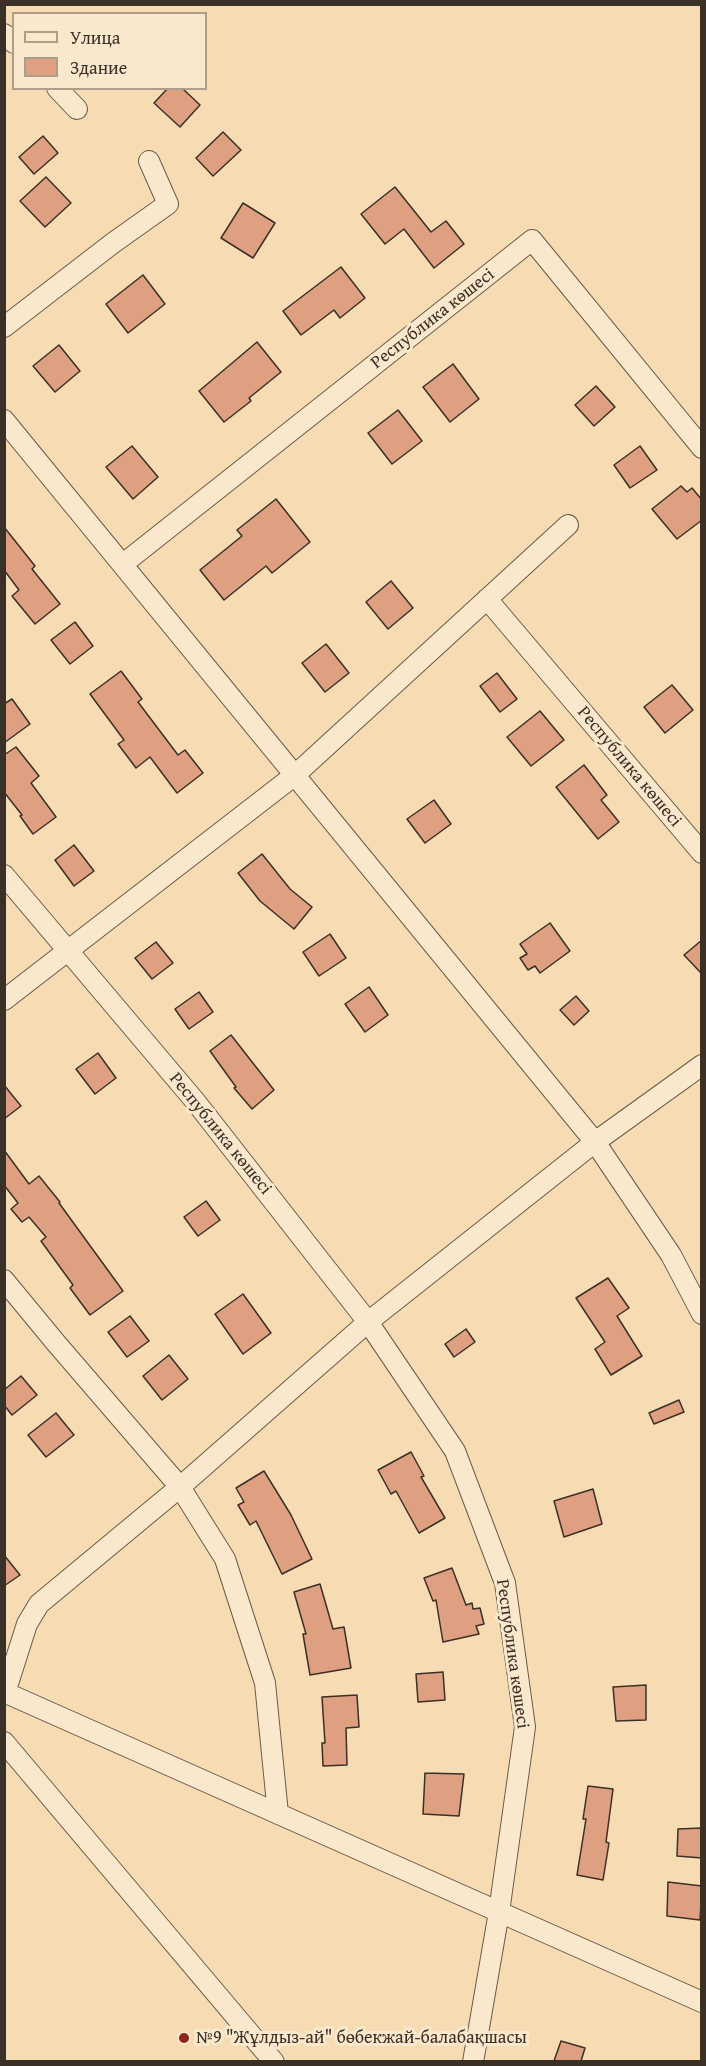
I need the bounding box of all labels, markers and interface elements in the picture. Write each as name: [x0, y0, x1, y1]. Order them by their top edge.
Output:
legend: [12, 12, 207, 90]
text: Улица: [70, 24, 120, 51]
text: Здание: [70, 54, 127, 81]
street label: Республика көшесі: [367, 264, 499, 374]
street label: Республика көшесі: [572, 702, 686, 832]
street label: Республика көшесі: [164, 1069, 276, 1199]
street label: Республика көшесі: [491, 1578, 533, 1730]
place label: №9 "Жұлдыз-ай" бөбекжай-балабақшасы: [196, 2027, 527, 2049]
marker: №9 "Жұлдыз-ай" бөбекжай-балабақшасы: [177, 2031, 191, 2045]

